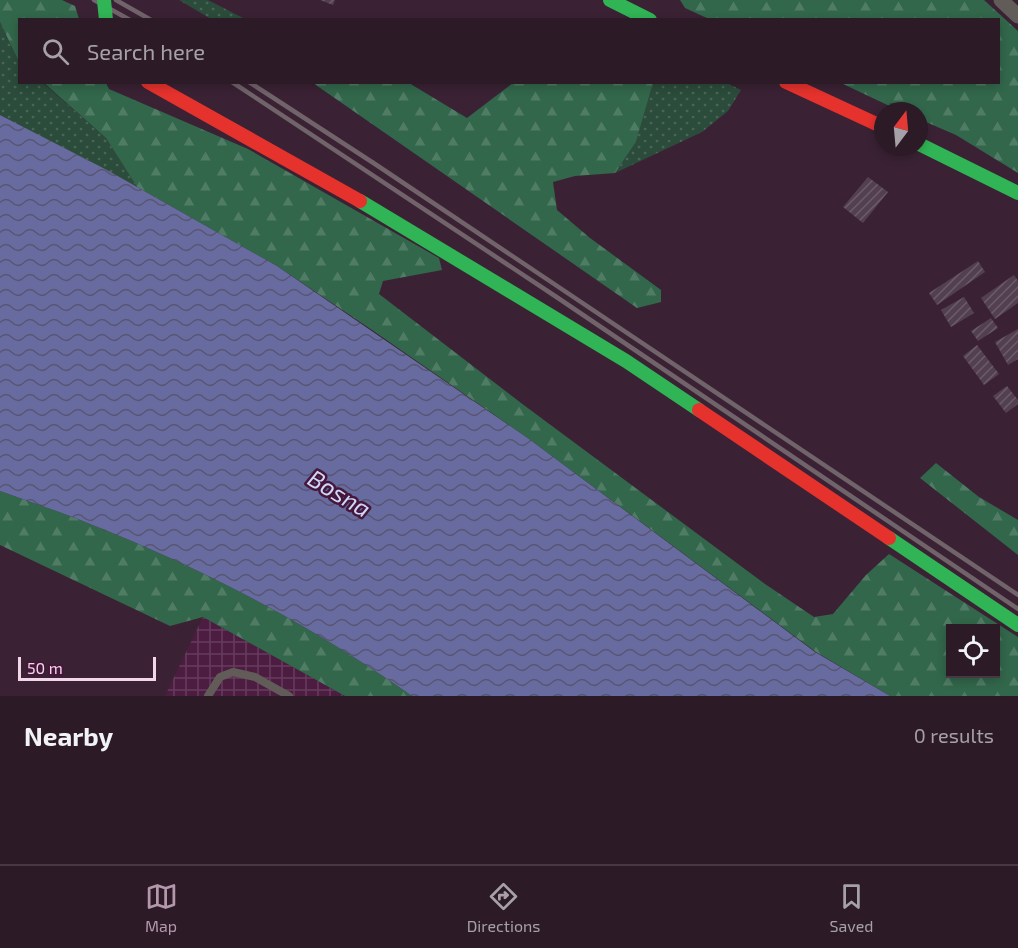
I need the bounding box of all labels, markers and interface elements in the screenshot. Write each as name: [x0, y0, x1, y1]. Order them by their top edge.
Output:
search box: [18, 18, 1000, 84]
icon: search: [39, 35, 72, 68]
text: Search here: [87, 38, 205, 64]
north arrow: [874, 102, 928, 156]
water label: Bosna: [303, 463, 376, 523]
map controls: [946, 624, 1000, 678]
button: locate: [946, 624, 1000, 678]
scale bar: [18, 654, 156, 682]
text: 50 m: [27, 658, 63, 677]
text: Nearby: [24, 720, 113, 751]
text: 0 results: [914, 723, 994, 747]
tab: Map: [145, 880, 178, 935]
tab: Directions: [467, 880, 540, 935]
tab: Saved: [830, 880, 873, 935]

